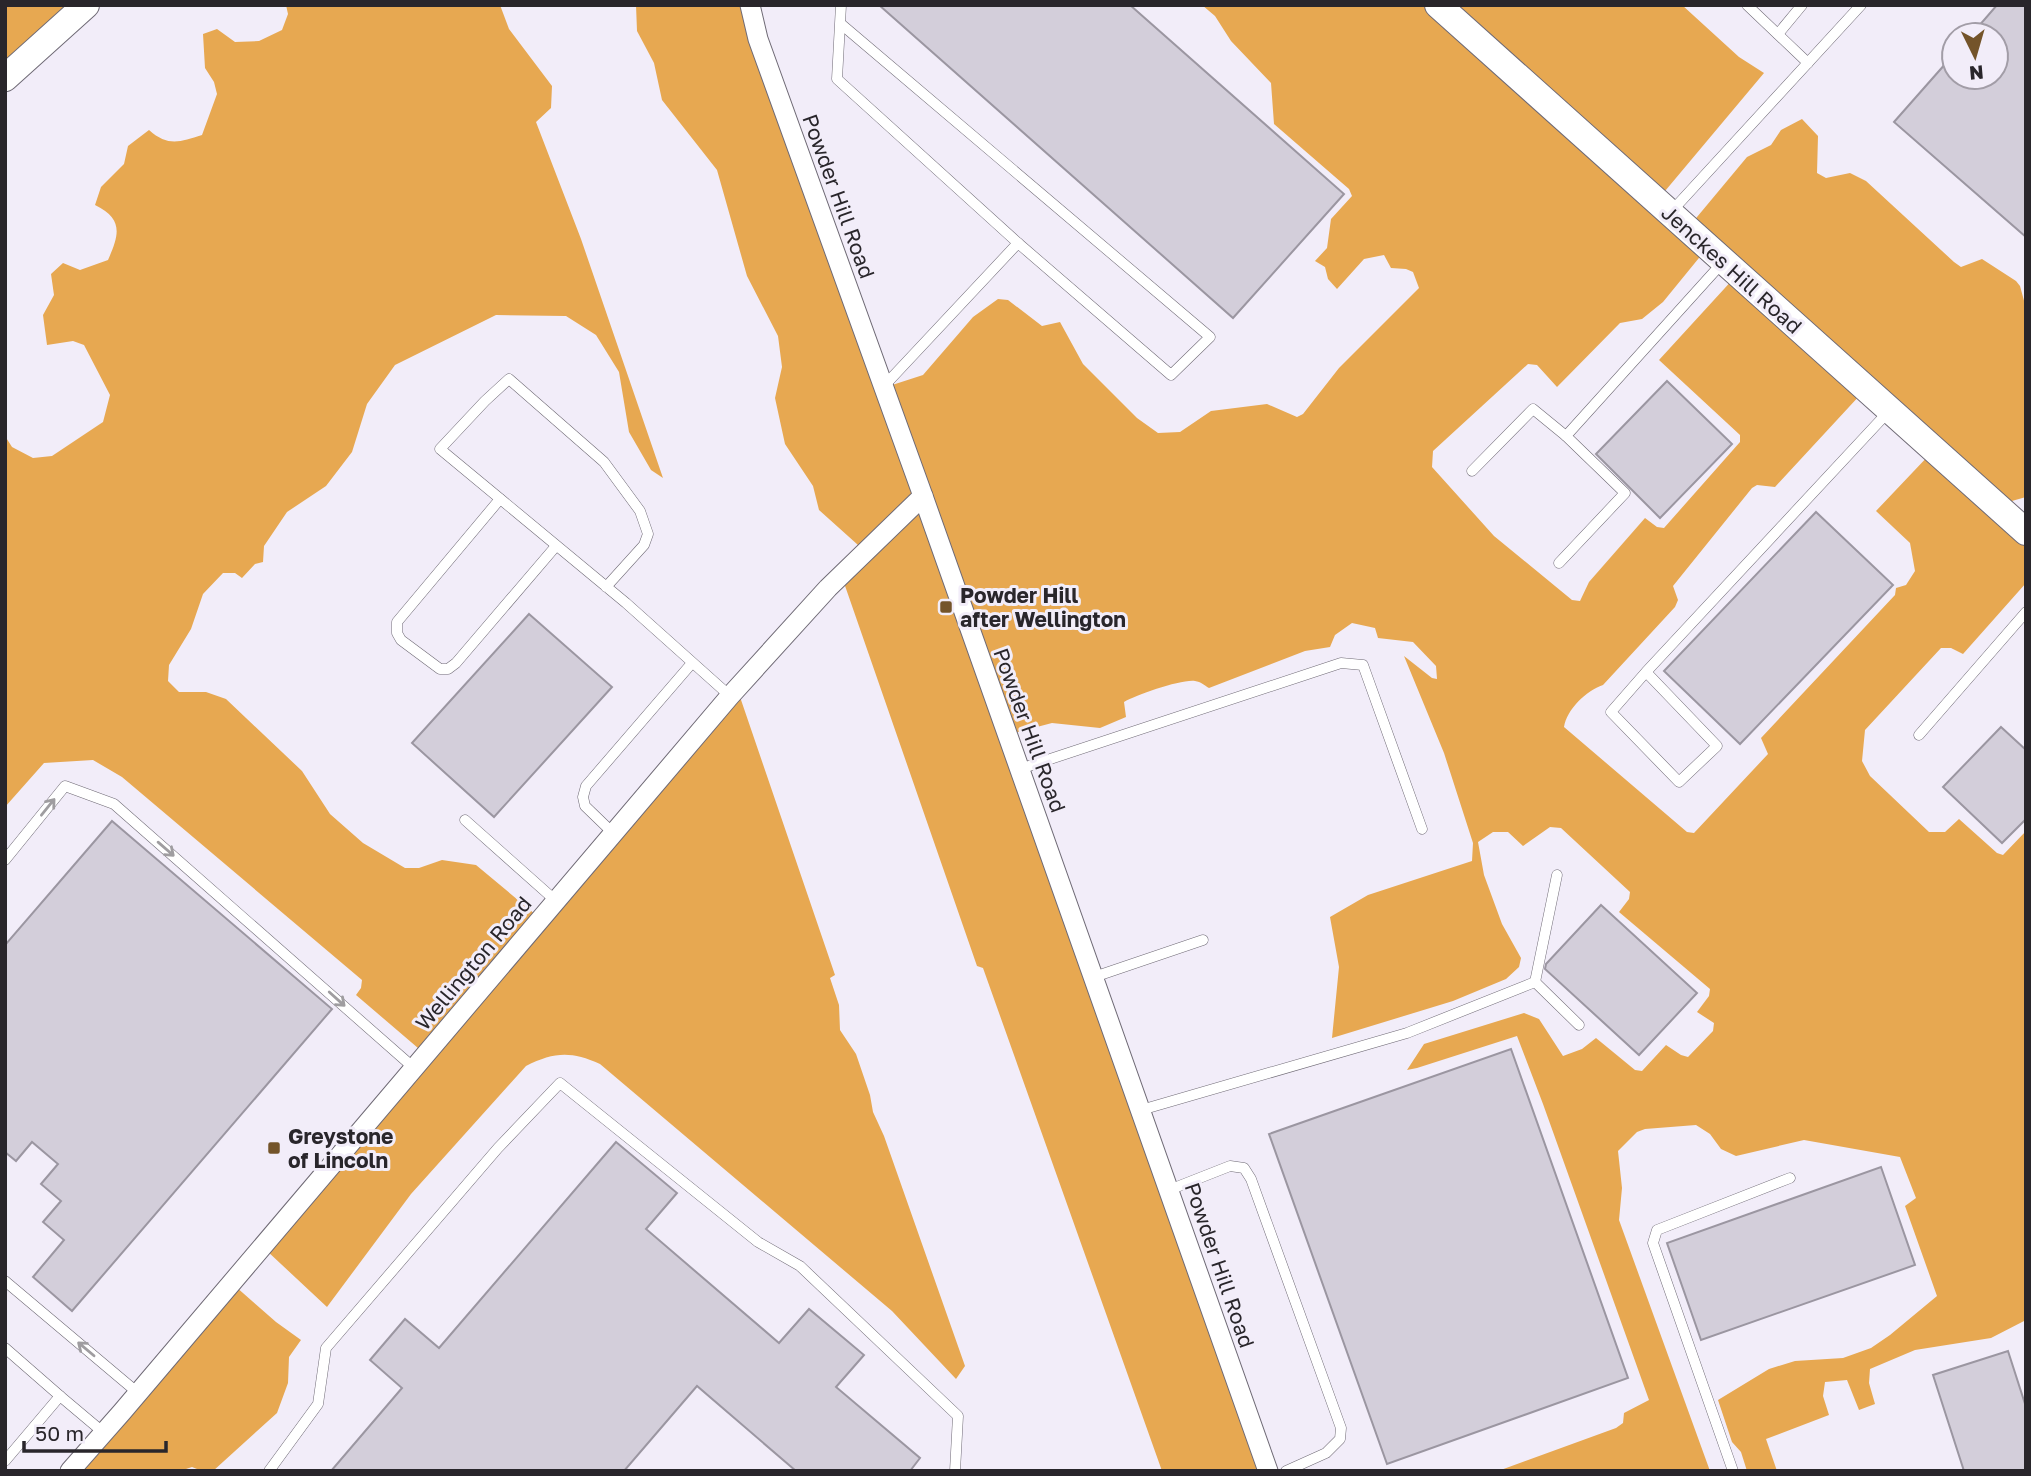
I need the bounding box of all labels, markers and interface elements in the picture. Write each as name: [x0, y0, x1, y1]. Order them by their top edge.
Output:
north arrow: [1940, 21, 2010, 91]
text: N: [1968, 61, 1985, 86]
street label: Powder Hill Road: [797, 110, 881, 282]
street label: Jenckes Hill Road: [1656, 199, 1808, 339]
place label: Powder Hill after Wellington: [960, 582, 1126, 632]
marker: Powder Hill after Wellington: [938, 599, 954, 615]
street label: Powder Hill Road: [988, 644, 1072, 816]
one-way arrow: [40, 798, 56, 816]
one-way arrow: [156, 841, 174, 857]
street label: Wellington Road: [409, 891, 537, 1035]
one-way arrow: [327, 991, 345, 1007]
place label: Greystone of Lincoln: [288, 1123, 393, 1173]
marker: Greystone of Lincoln: [266, 1140, 282, 1156]
street label: Powder Hill Road: [1180, 1179, 1260, 1351]
one-way arrow: [77, 1341, 95, 1357]
scale bar: [24, 1410, 166, 1454]
text: 50 m: [35, 1420, 84, 1446]

